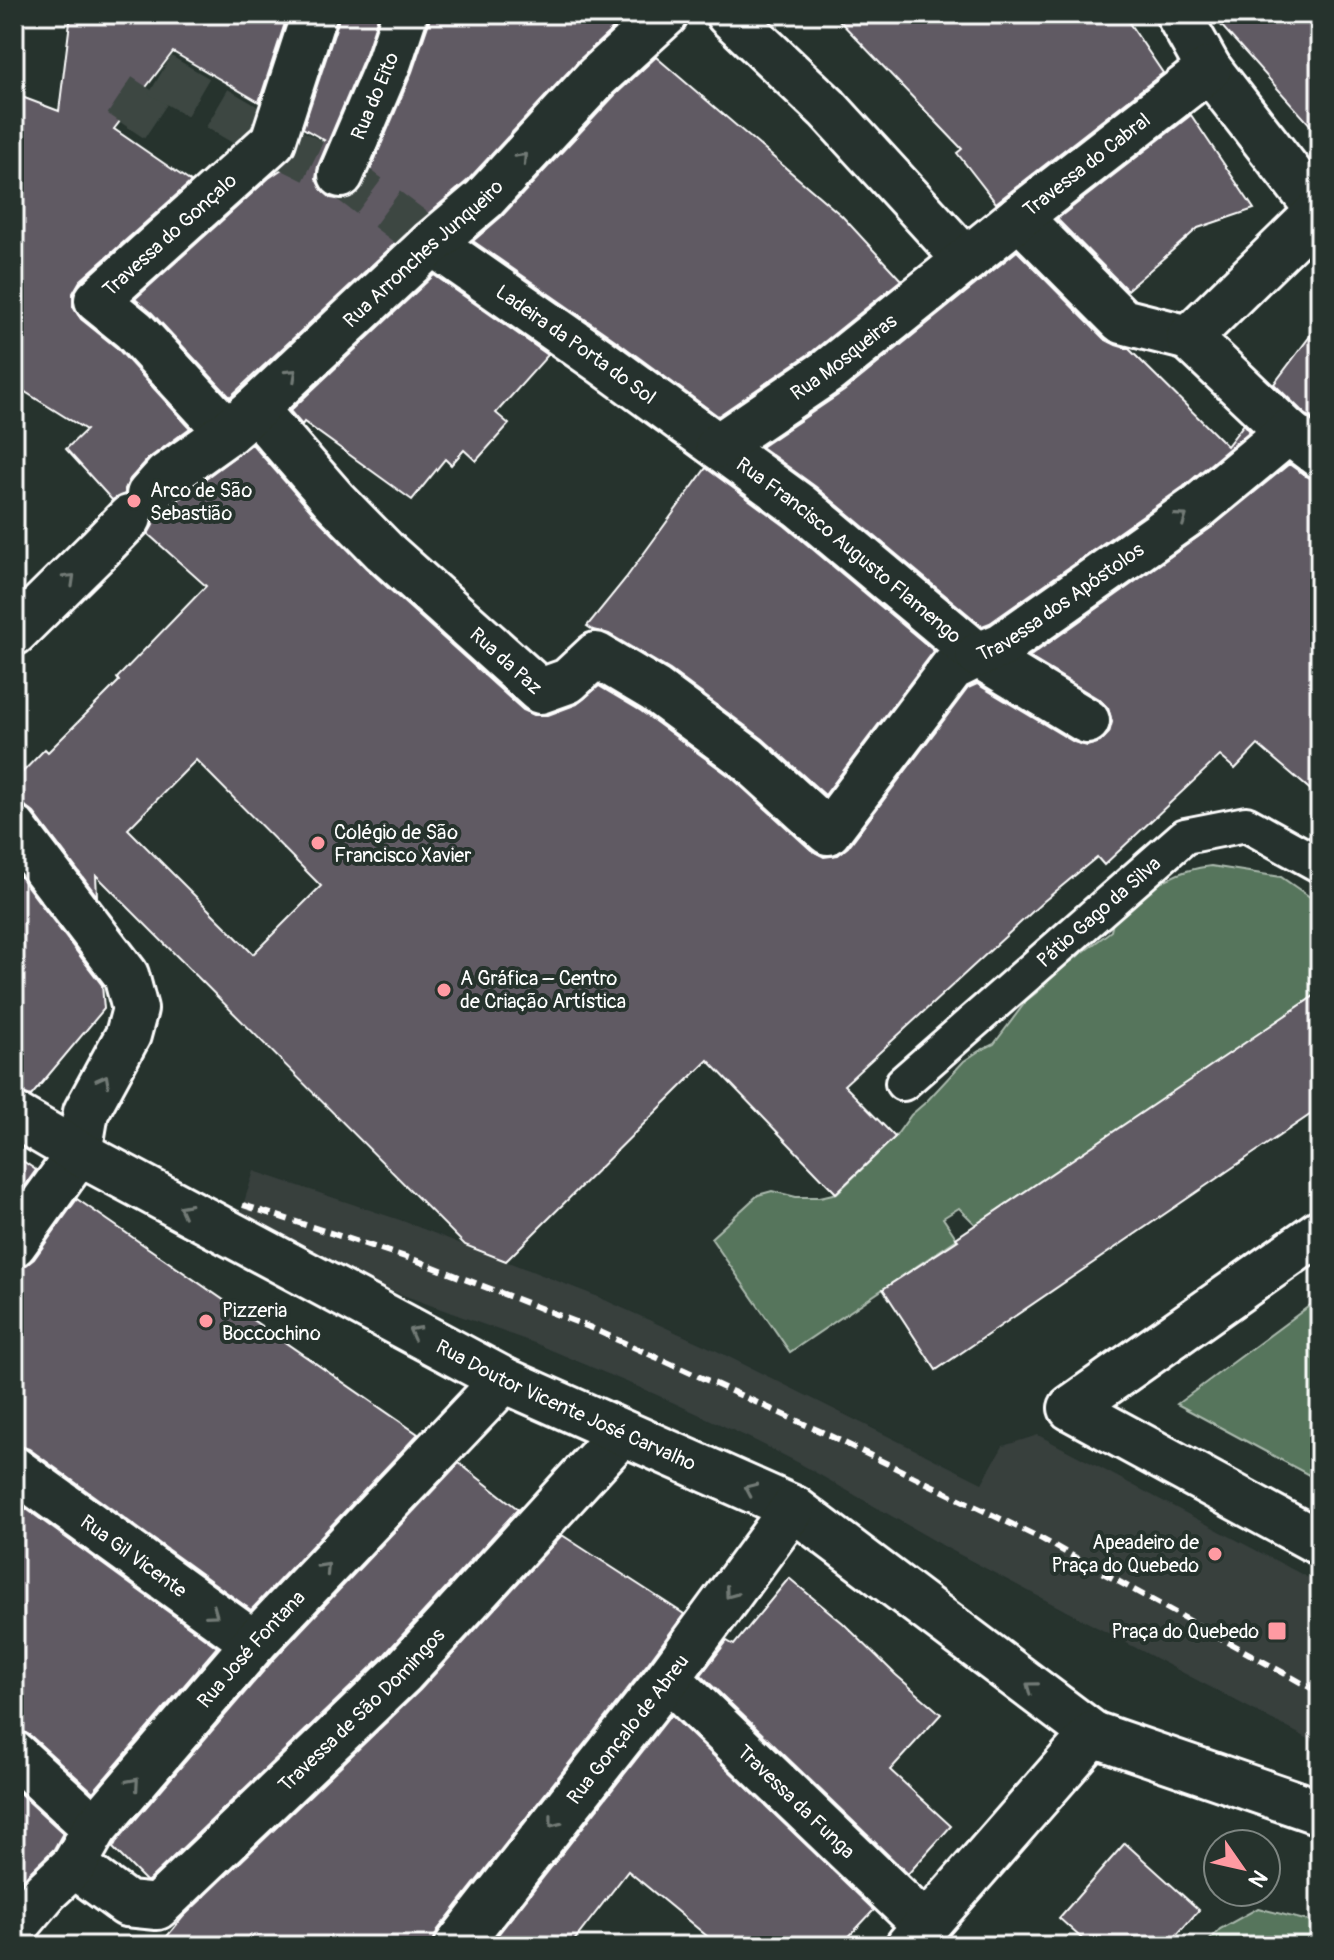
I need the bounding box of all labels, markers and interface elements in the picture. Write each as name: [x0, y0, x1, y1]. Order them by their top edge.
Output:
street label: Rua do Eito: [345, 49, 404, 143]
street label: Travessa do Cabral: [1018, 107, 1155, 222]
one-way arrow: [512, 153, 527, 167]
street label: Travessa do Gonçalo: [97, 167, 242, 302]
street label: Rua Arronches Junqueiro: [338, 174, 508, 333]
street label: Ladeira da Porta do Sol: [491, 279, 661, 409]
street label: Rua Mosqueiras: [785, 308, 902, 406]
one-way arrow: [282, 370, 297, 384]
street label: Rua Francisco Augusto Flamengo: [732, 451, 967, 649]
place label: Arco de São Sebastião: [150, 478, 253, 526]
marker: Arco de São Sebastião: [125, 492, 143, 510]
one-way arrow: [1173, 513, 1188, 528]
street label: Travessa dos Apóstolos: [973, 537, 1148, 667]
one-way arrow: [61, 573, 75, 588]
street label: Rua da Paz: [465, 622, 547, 700]
place label: Colégio de São Francisco Xavier: [334, 820, 471, 868]
marker: Colégio de São Francisco Xavier: [309, 834, 327, 852]
street label: Pátio Gago da Silva: [1031, 851, 1166, 973]
place label: A Gráfica – Centro de Criação Artística: [460, 966, 626, 1014]
marker: A Gráfica – Centro de Criação Artística: [435, 981, 453, 999]
one-way arrow: [94, 1074, 109, 1088]
one-way arrow: [178, 1204, 193, 1219]
place label: Pizzeria Boccochino: [222, 1298, 321, 1346]
marker: Pizzeria Boccochino: [197, 1312, 215, 1330]
one-way arrow: [407, 1326, 422, 1341]
street label: Rua Doutor Vicente José Carvalho: [432, 1334, 700, 1476]
one-way arrow: [744, 1483, 758, 1499]
street label: Rua Gil Vicente: [76, 1509, 192, 1603]
place label: Apeadeiro de Praça do Quebedo: [1051, 1530, 1199, 1578]
marker: Apeadeiro de Praça do Quebedo: [1206, 1545, 1224, 1563]
one-way arrow: [316, 1563, 331, 1577]
street label: Rua José Fontana: [192, 1585, 310, 1713]
one-way arrow: [725, 1585, 740, 1599]
one-way arrow: [205, 1603, 219, 1618]
place label: Praça do Quebedo: [1111, 1619, 1259, 1644]
marker: Praça do Quebedo: [1266, 1620, 1288, 1642]
street label: Travessa de São Domingos: [273, 1622, 450, 1797]
street label: Rua Gonçalo de Abreu: [561, 1649, 694, 1809]
one-way arrow: [1025, 1682, 1039, 1697]
street label: Travessa da Funga: [732, 1739, 860, 1864]
one-way arrow: [124, 1777, 139, 1792]
one-way arrow: [550, 1813, 564, 1828]
north arrow: [1202, 1828, 1282, 1908]
text: N: [1242, 1865, 1274, 1893]

